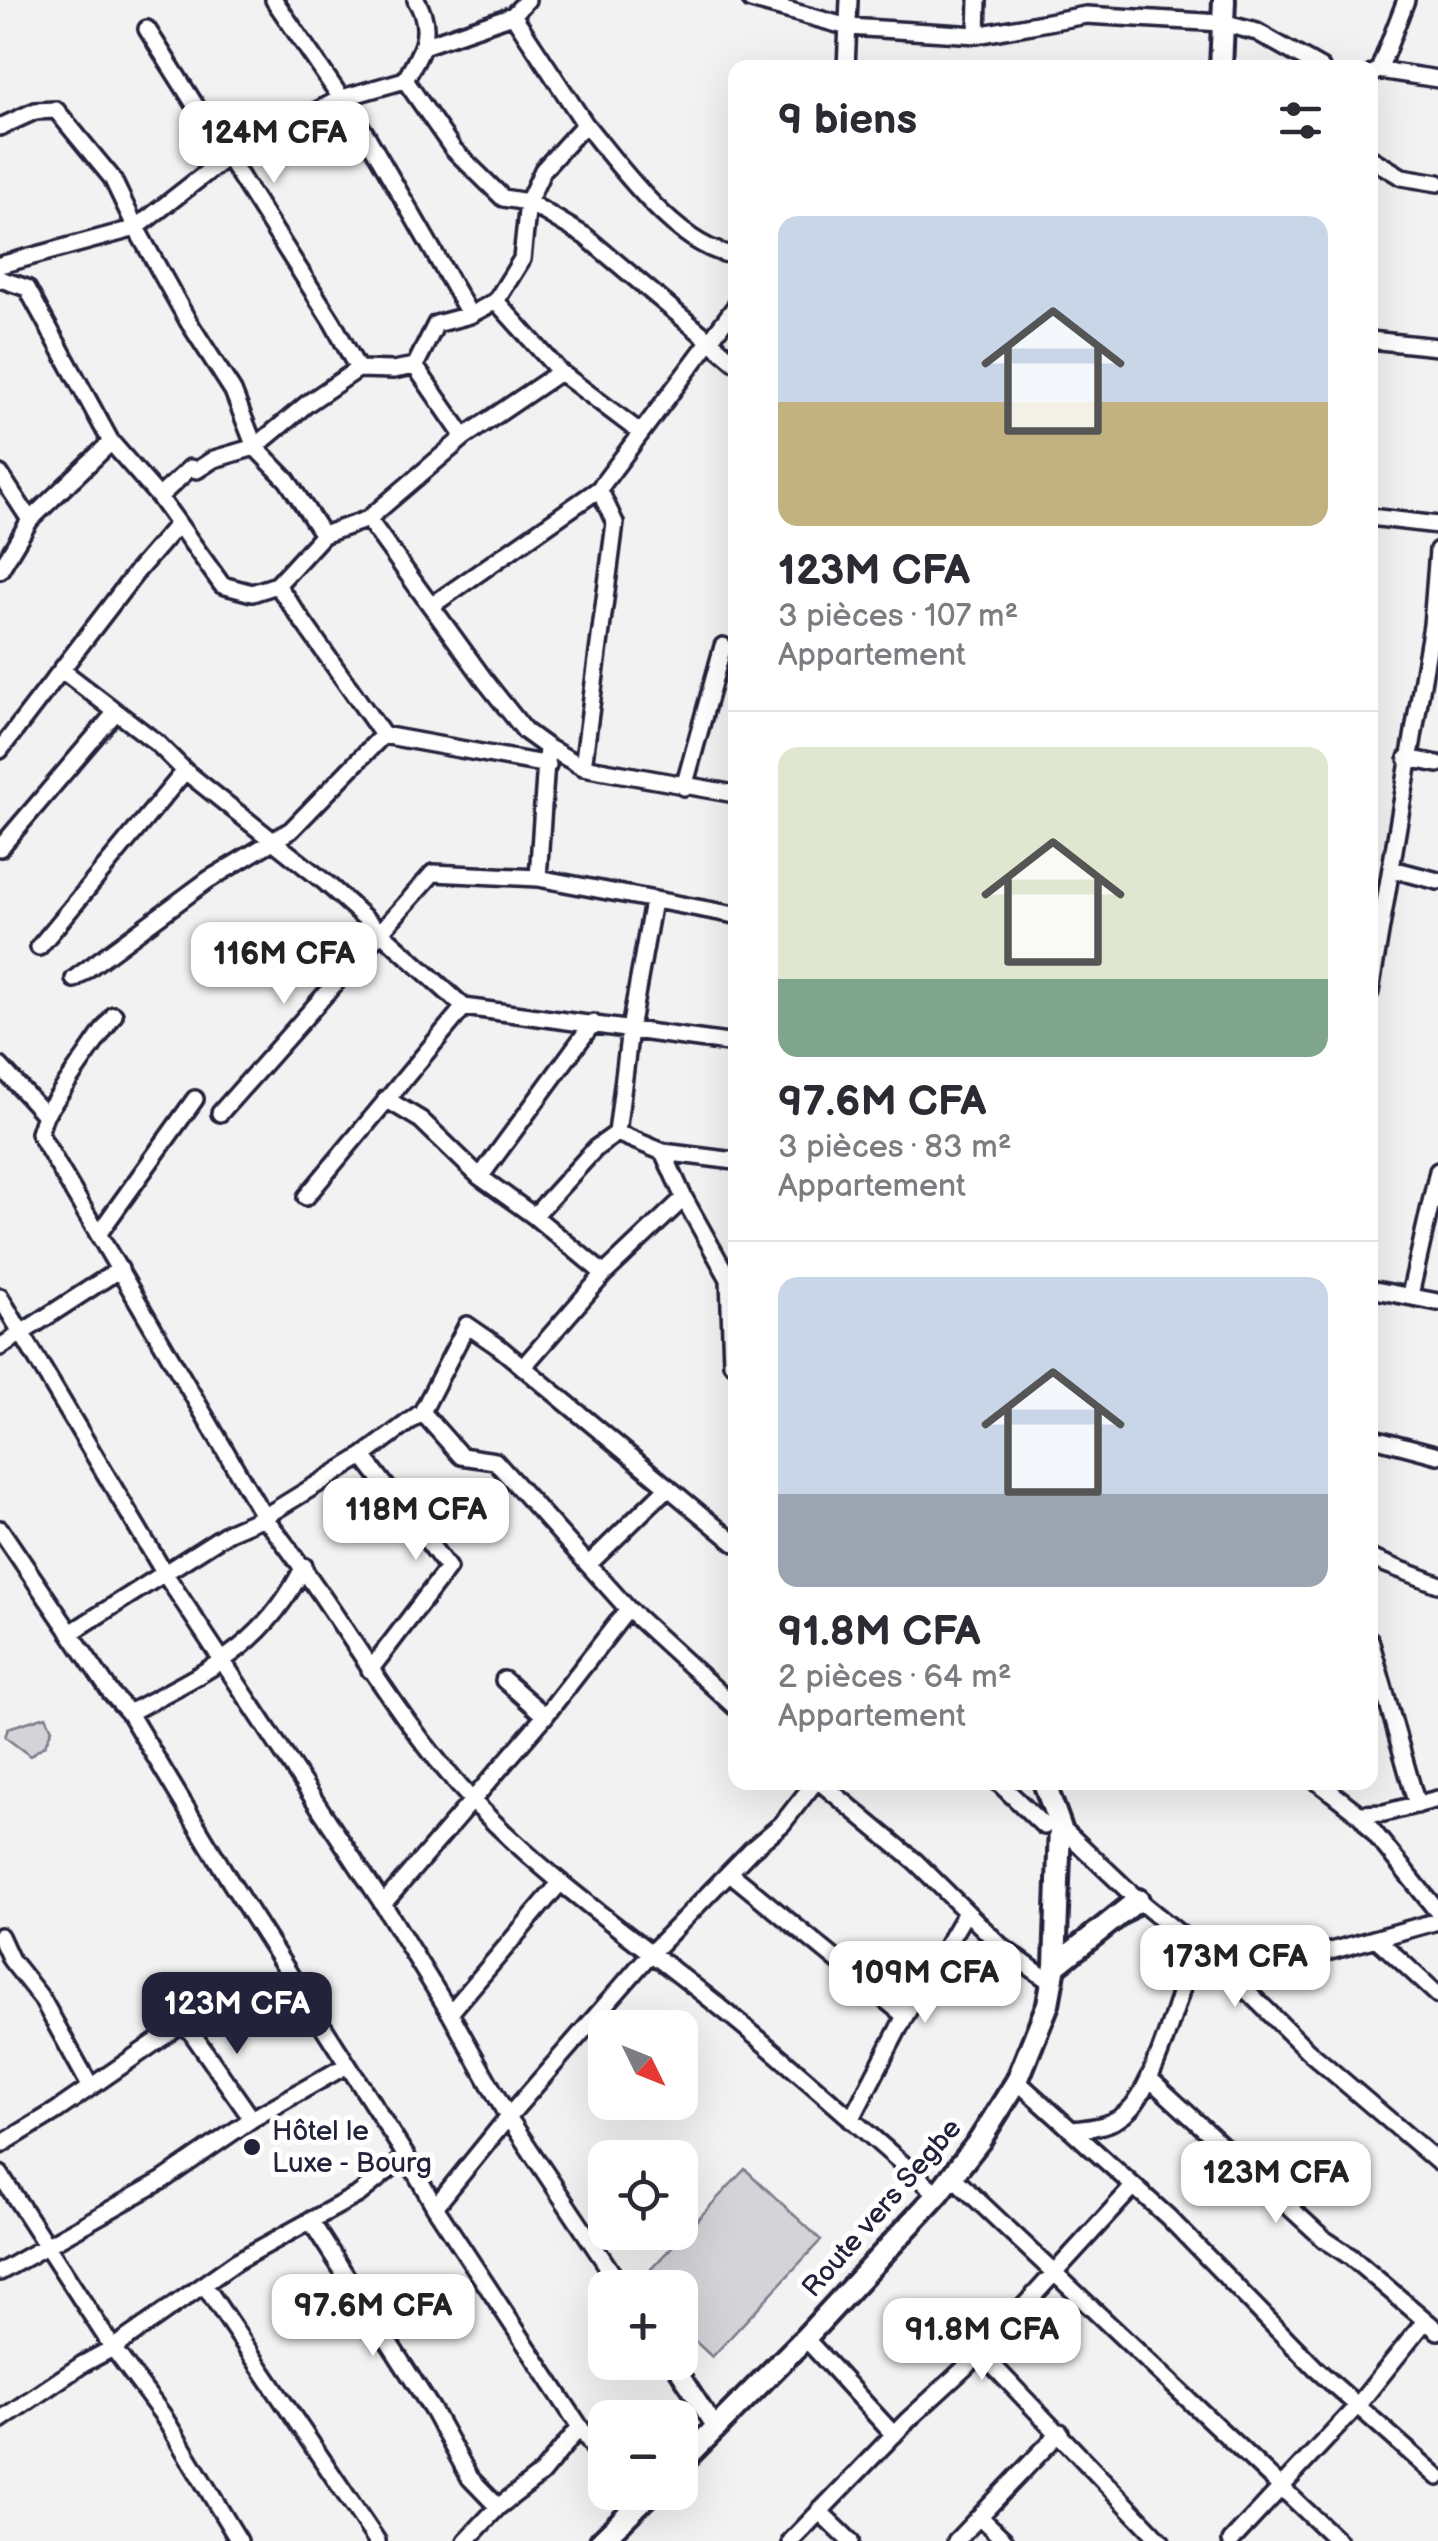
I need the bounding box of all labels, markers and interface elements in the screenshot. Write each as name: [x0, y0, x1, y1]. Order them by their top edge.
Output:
icon: filters: [1273, 93, 1328, 148]
text: 9 biens: [778, 95, 917, 146]
pin: 124M CFA: [171, 101, 377, 186]
text: 124M CFA: [201, 114, 347, 153]
icon: home: [963, 281, 1143, 461]
text: 123M CFA: [778, 546, 970, 597]
text: 3 pièces · 107 m²: [778, 597, 1018, 636]
text: Appartement: [778, 636, 966, 675]
icon: home: [963, 812, 1143, 992]
pin: 116M CFA: [181, 922, 387, 1007]
text: 116M CFA: [213, 935, 355, 974]
text: 97.6M CFA: [778, 1077, 986, 1128]
text: 3 pièces · 83 m²: [778, 1128, 1012, 1167]
text: Appartement: [778, 1167, 966, 1206]
icon: home: [963, 1342, 1143, 1522]
pin: 118M CFA: [313, 1478, 519, 1563]
text: 118M CFA: [345, 1491, 487, 1530]
text: 91.8M CFA: [778, 1607, 980, 1658]
text: 2 pièces · 64 m²: [778, 1658, 1012, 1697]
text: Appartement: [778, 1697, 966, 1736]
pin: 173M CFA: [1132, 1925, 1338, 2010]
text: 173M CFA: [1162, 1938, 1308, 1977]
pin: 109M CFA: [822, 1941, 1028, 2026]
text: 109M CFA: [851, 1954, 999, 1993]
pin: 123M CFA: [134, 1972, 340, 2057]
text: 123M CFA: [164, 1985, 310, 2024]
north arrow: [588, 2010, 698, 2120]
map controls: [588, 2010, 698, 2510]
street label: Route vers Segbe: [795, 2112, 969, 2304]
place label: Hôtel le Luxe - Bourg: [272, 2115, 432, 2180]
marker: Hôtel le Luxe - Bourg: [241, 2136, 263, 2158]
button: locate: [588, 2140, 698, 2250]
pin: 123M CFA: [1173, 2141, 1379, 2226]
text: 123M CFA: [1203, 2154, 1349, 2193]
button: +: [588, 2270, 698, 2380]
pin: 97.6M CFA: [259, 2274, 487, 2359]
text: 97.6M CFA: [294, 2287, 452, 2326]
pin: 91.8M CFA: [868, 2298, 1096, 2383]
text: 91.8M CFA: [905, 2311, 1059, 2350]
button: −: [588, 2400, 698, 2510]

